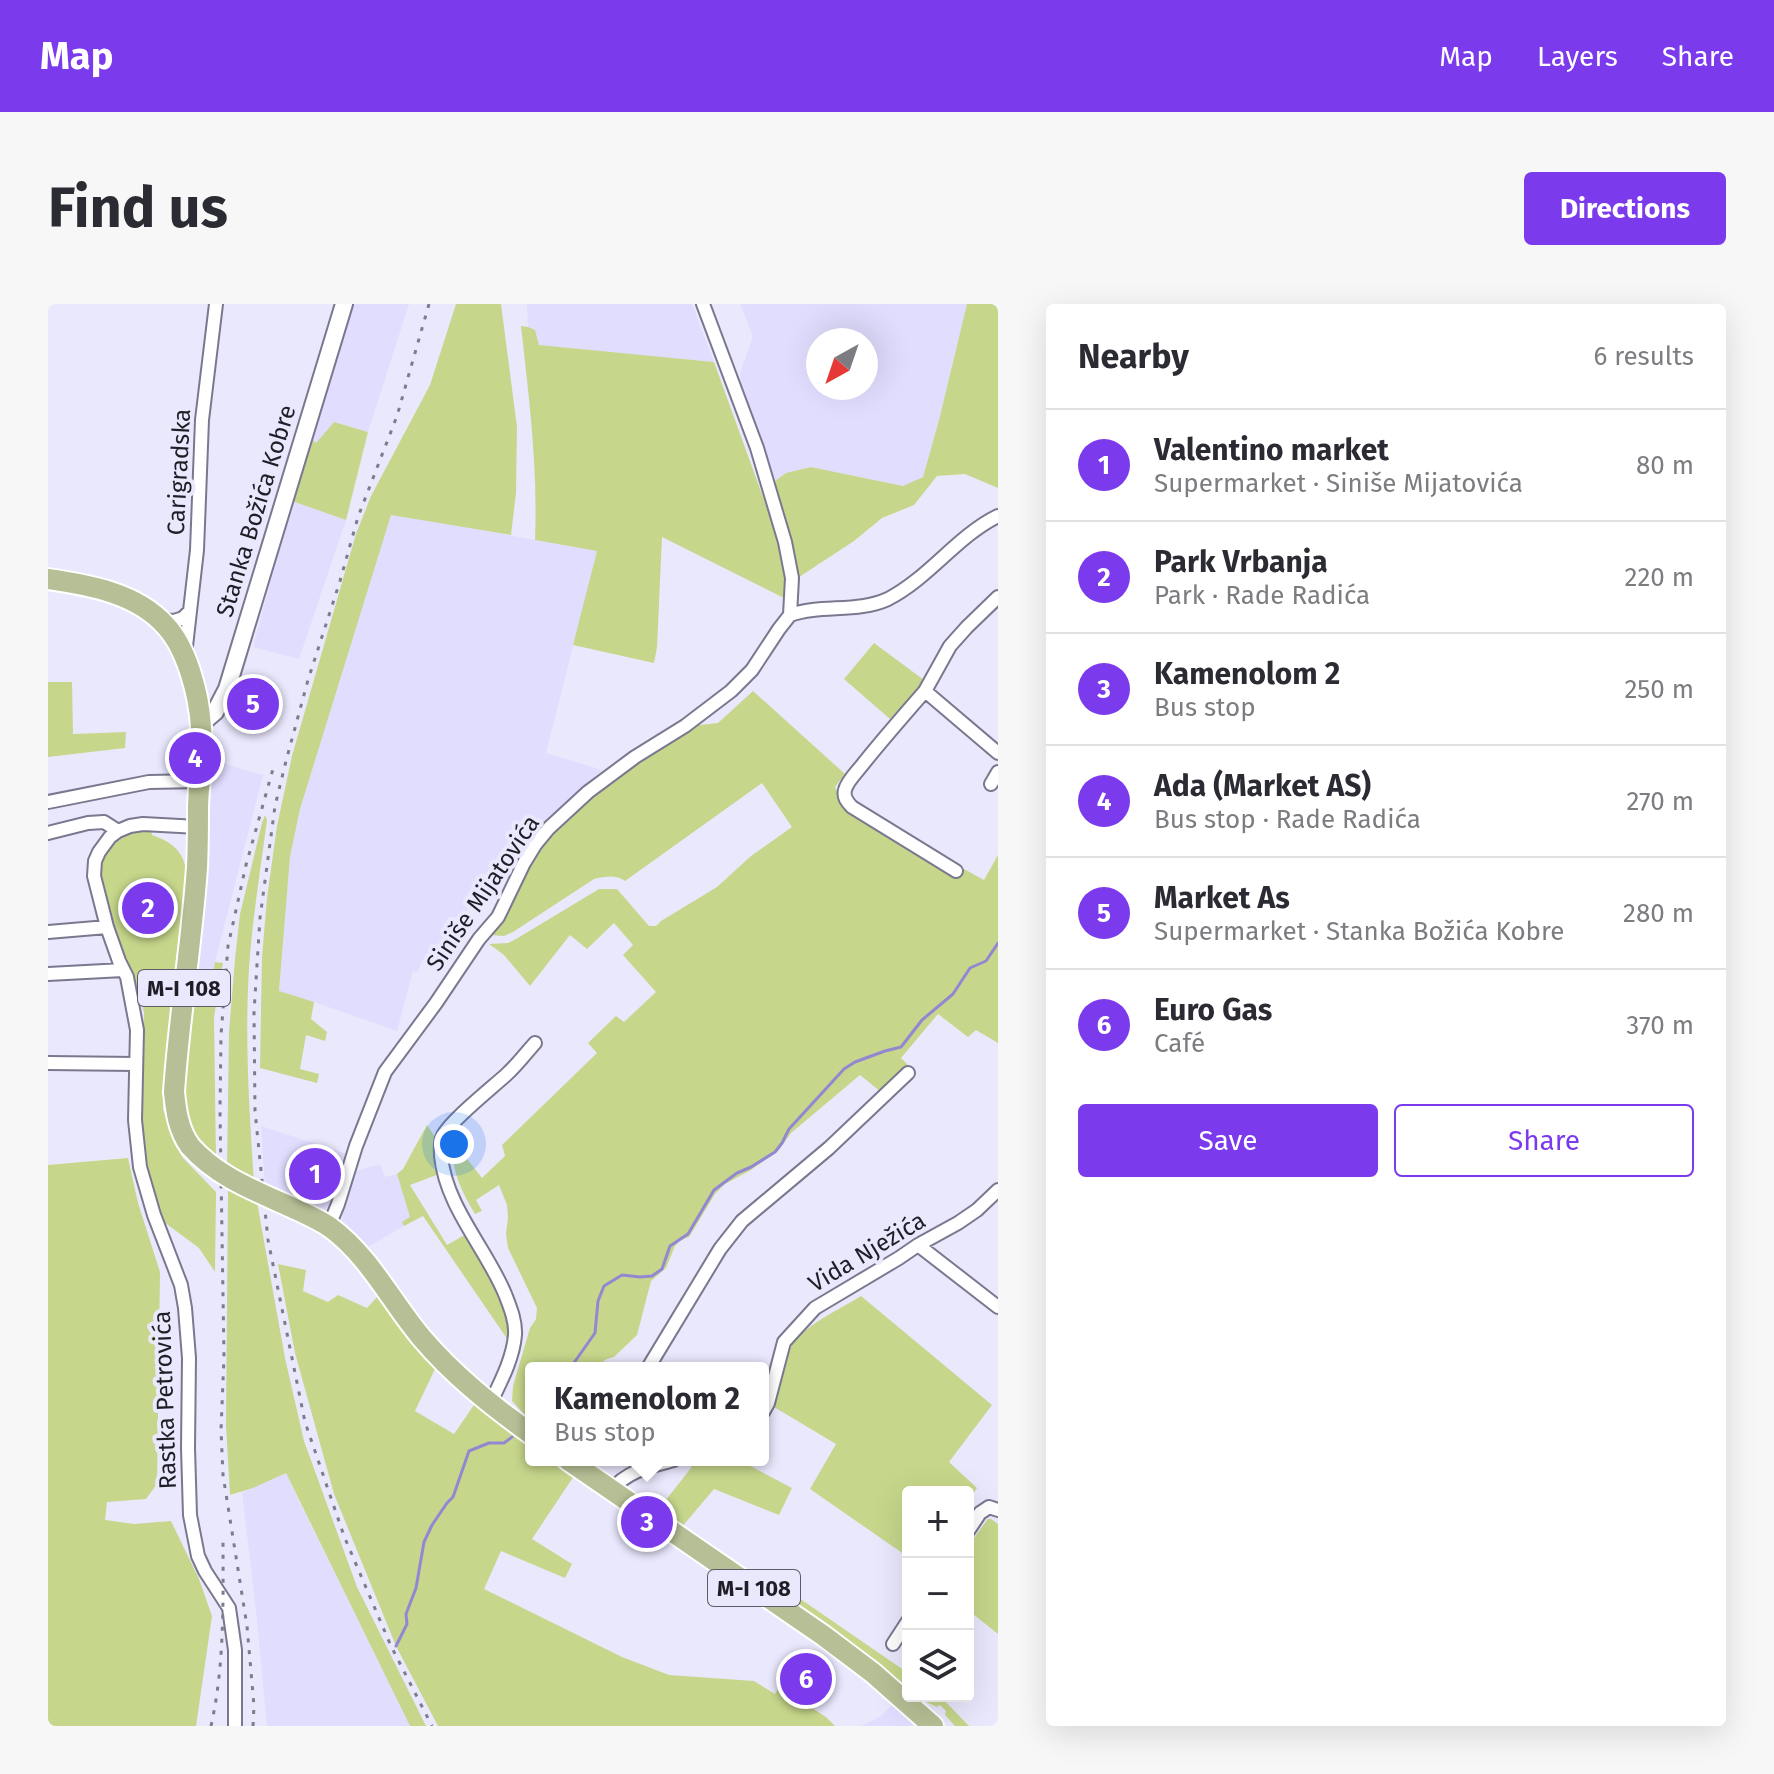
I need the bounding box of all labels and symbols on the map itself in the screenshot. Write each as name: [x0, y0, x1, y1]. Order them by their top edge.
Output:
north arrow: [806, 328, 878, 400]
street label: Stanka Božića Kobre: [210, 402, 302, 620]
street label: Carigradska: [162, 408, 196, 536]
pin: 5: [227, 674, 279, 734]
pin: 4: [169, 728, 221, 788]
street label: Siniše Mijatovića: [421, 810, 545, 976]
pin: 2: [122, 878, 174, 938]
road number: M-I 108: [138, 970, 230, 1006]
your location: [434, 1124, 474, 1164]
pin: 1: [289, 1144, 341, 1204]
street label: Vida Nježića: [803, 1206, 931, 1298]
street label: Rastka Petrovića: [148, 1310, 182, 1490]
pin: 3: [621, 1492, 673, 1552]
road number: M-I 108: [708, 1570, 800, 1606]
pin: 6: [780, 1649, 832, 1709]

